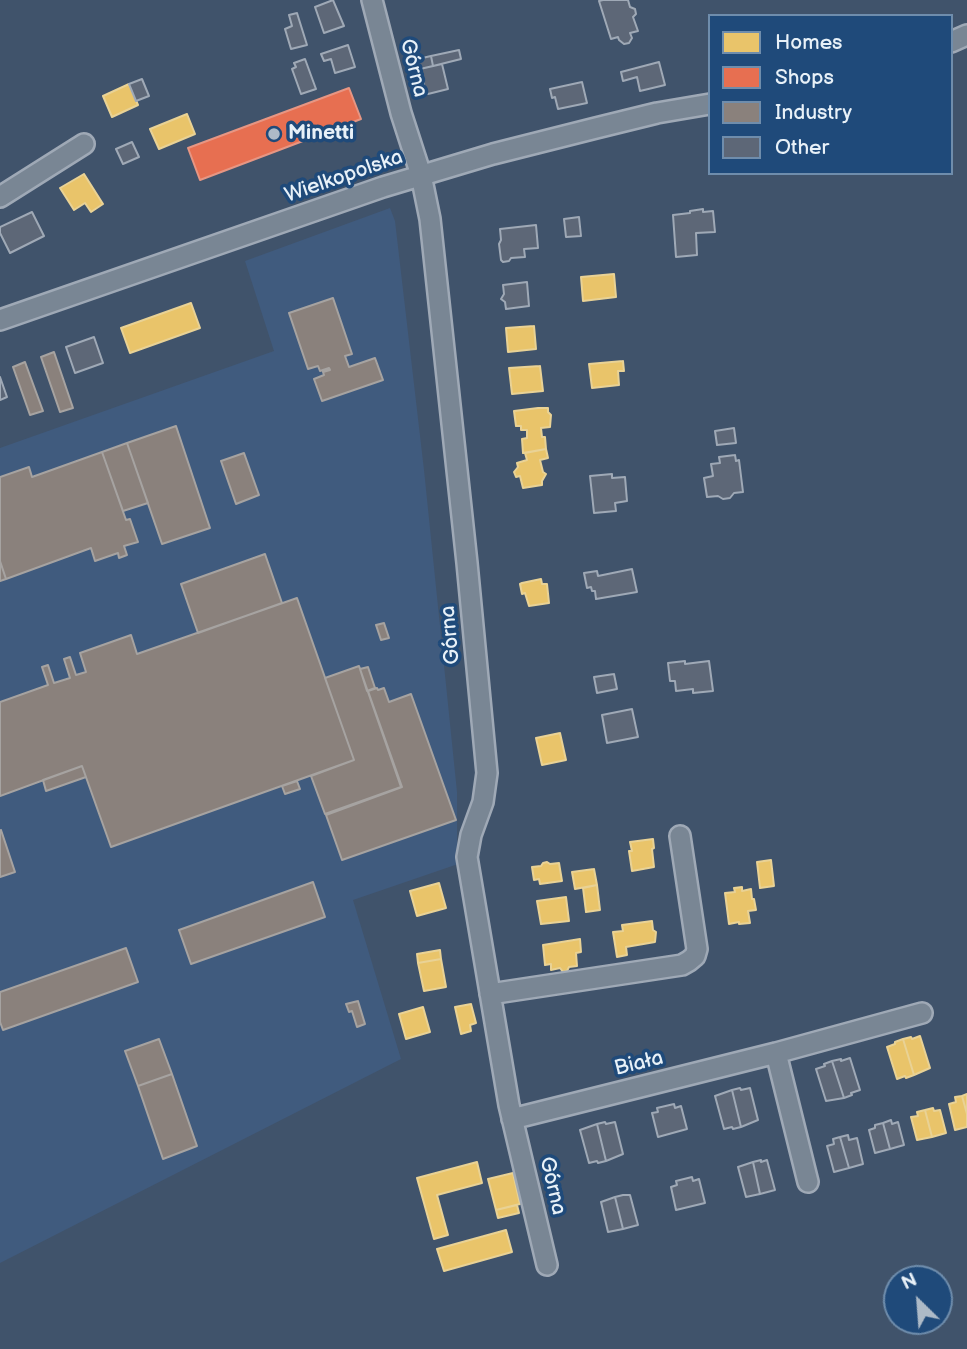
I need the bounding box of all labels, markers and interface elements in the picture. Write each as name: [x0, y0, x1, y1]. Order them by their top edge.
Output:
legend: [708, 14, 953, 175]
text: Homes: [775, 30, 843, 55]
street label: Górna: [394, 36, 432, 100]
text: Shops: [775, 65, 834, 90]
text: Industry: [775, 100, 852, 125]
place label: Minetti: [288, 121, 354, 147]
marker: Minetti: [266, 126, 282, 142]
text: Other: [775, 135, 829, 160]
street label: Wielkopolska: [282, 145, 406, 209]
street label: Górna: [436, 604, 466, 666]
street label: Biała: [612, 1046, 666, 1082]
street label: Górna: [533, 1154, 571, 1218]
north arrow: [883, 1265, 953, 1335]
text: N: [898, 1269, 921, 1296]

